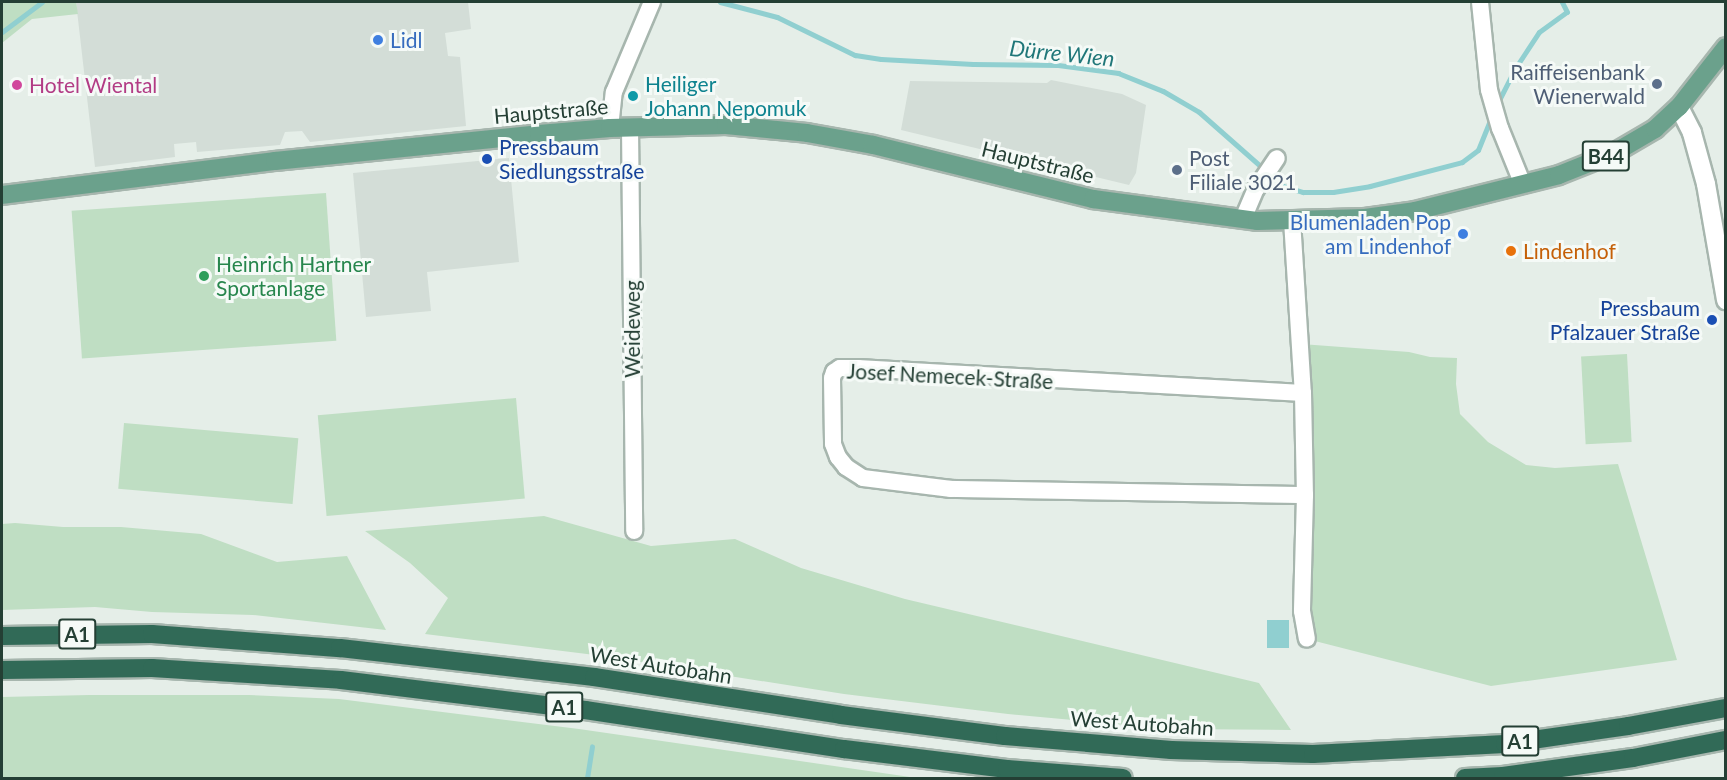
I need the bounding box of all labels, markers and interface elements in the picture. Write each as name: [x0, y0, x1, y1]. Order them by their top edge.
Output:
place label: Lidl: [390, 27, 423, 53]
marker: Lidl: [371, 33, 385, 47]
water label: Dürre Wien: [1008, 34, 1116, 72]
place label: Raiffeisenbank Wienerwald: [1510, 59, 1645, 109]
place label: Heiliger Johann Nepomuk: [645, 71, 806, 121]
place label: Hotel Wiental: [29, 72, 158, 98]
marker: Raiffeisenbank Wienerwald: [1650, 77, 1664, 91]
marker: Hotel Wiental: [10, 78, 24, 92]
marker: Heiliger Johann Nepomuk: [626, 89, 640, 103]
street label: Hauptstraße: [493, 93, 609, 129]
place label: Pressbaum Siedlungsstraße: [499, 134, 644, 184]
street label: Hauptstraße: [979, 136, 1097, 188]
road number: B44: [1580, 139, 1632, 173]
place label: Post Filiale 3021: [1189, 145, 1296, 195]
marker: Pressbaum Siedlungsstraße: [480, 152, 494, 166]
marker: Post Filiale 3021: [1170, 163, 1184, 177]
place label: Blumenladen Pop am Lindenhof: [1290, 209, 1451, 259]
marker: Blumenladen Pop am Lindenhof: [1456, 227, 1470, 241]
place label: Lindenhof: [1523, 238, 1616, 264]
marker: Lindenhof: [1504, 244, 1518, 258]
place label: Heinrich Hartner Sportanlage: [216, 251, 371, 301]
marker: Heinrich Hartner Sportanlage: [197, 269, 211, 283]
street label: Weideweg: [619, 280, 645, 378]
place label: Pressbaum Pfalzauer Straße: [1549, 295, 1700, 345]
marker: Pressbaum Pfalzauer Straße: [1705, 313, 1719, 327]
street label: Josef Nemecek-Straße: [846, 358, 1054, 394]
road number: A1: [58, 617, 97, 651]
street label: West Autobahn: [588, 641, 734, 689]
road number: A1: [544, 690, 584, 724]
street label: West Autobahn: [1069, 705, 1215, 741]
road number: A1: [1500, 724, 1540, 758]

